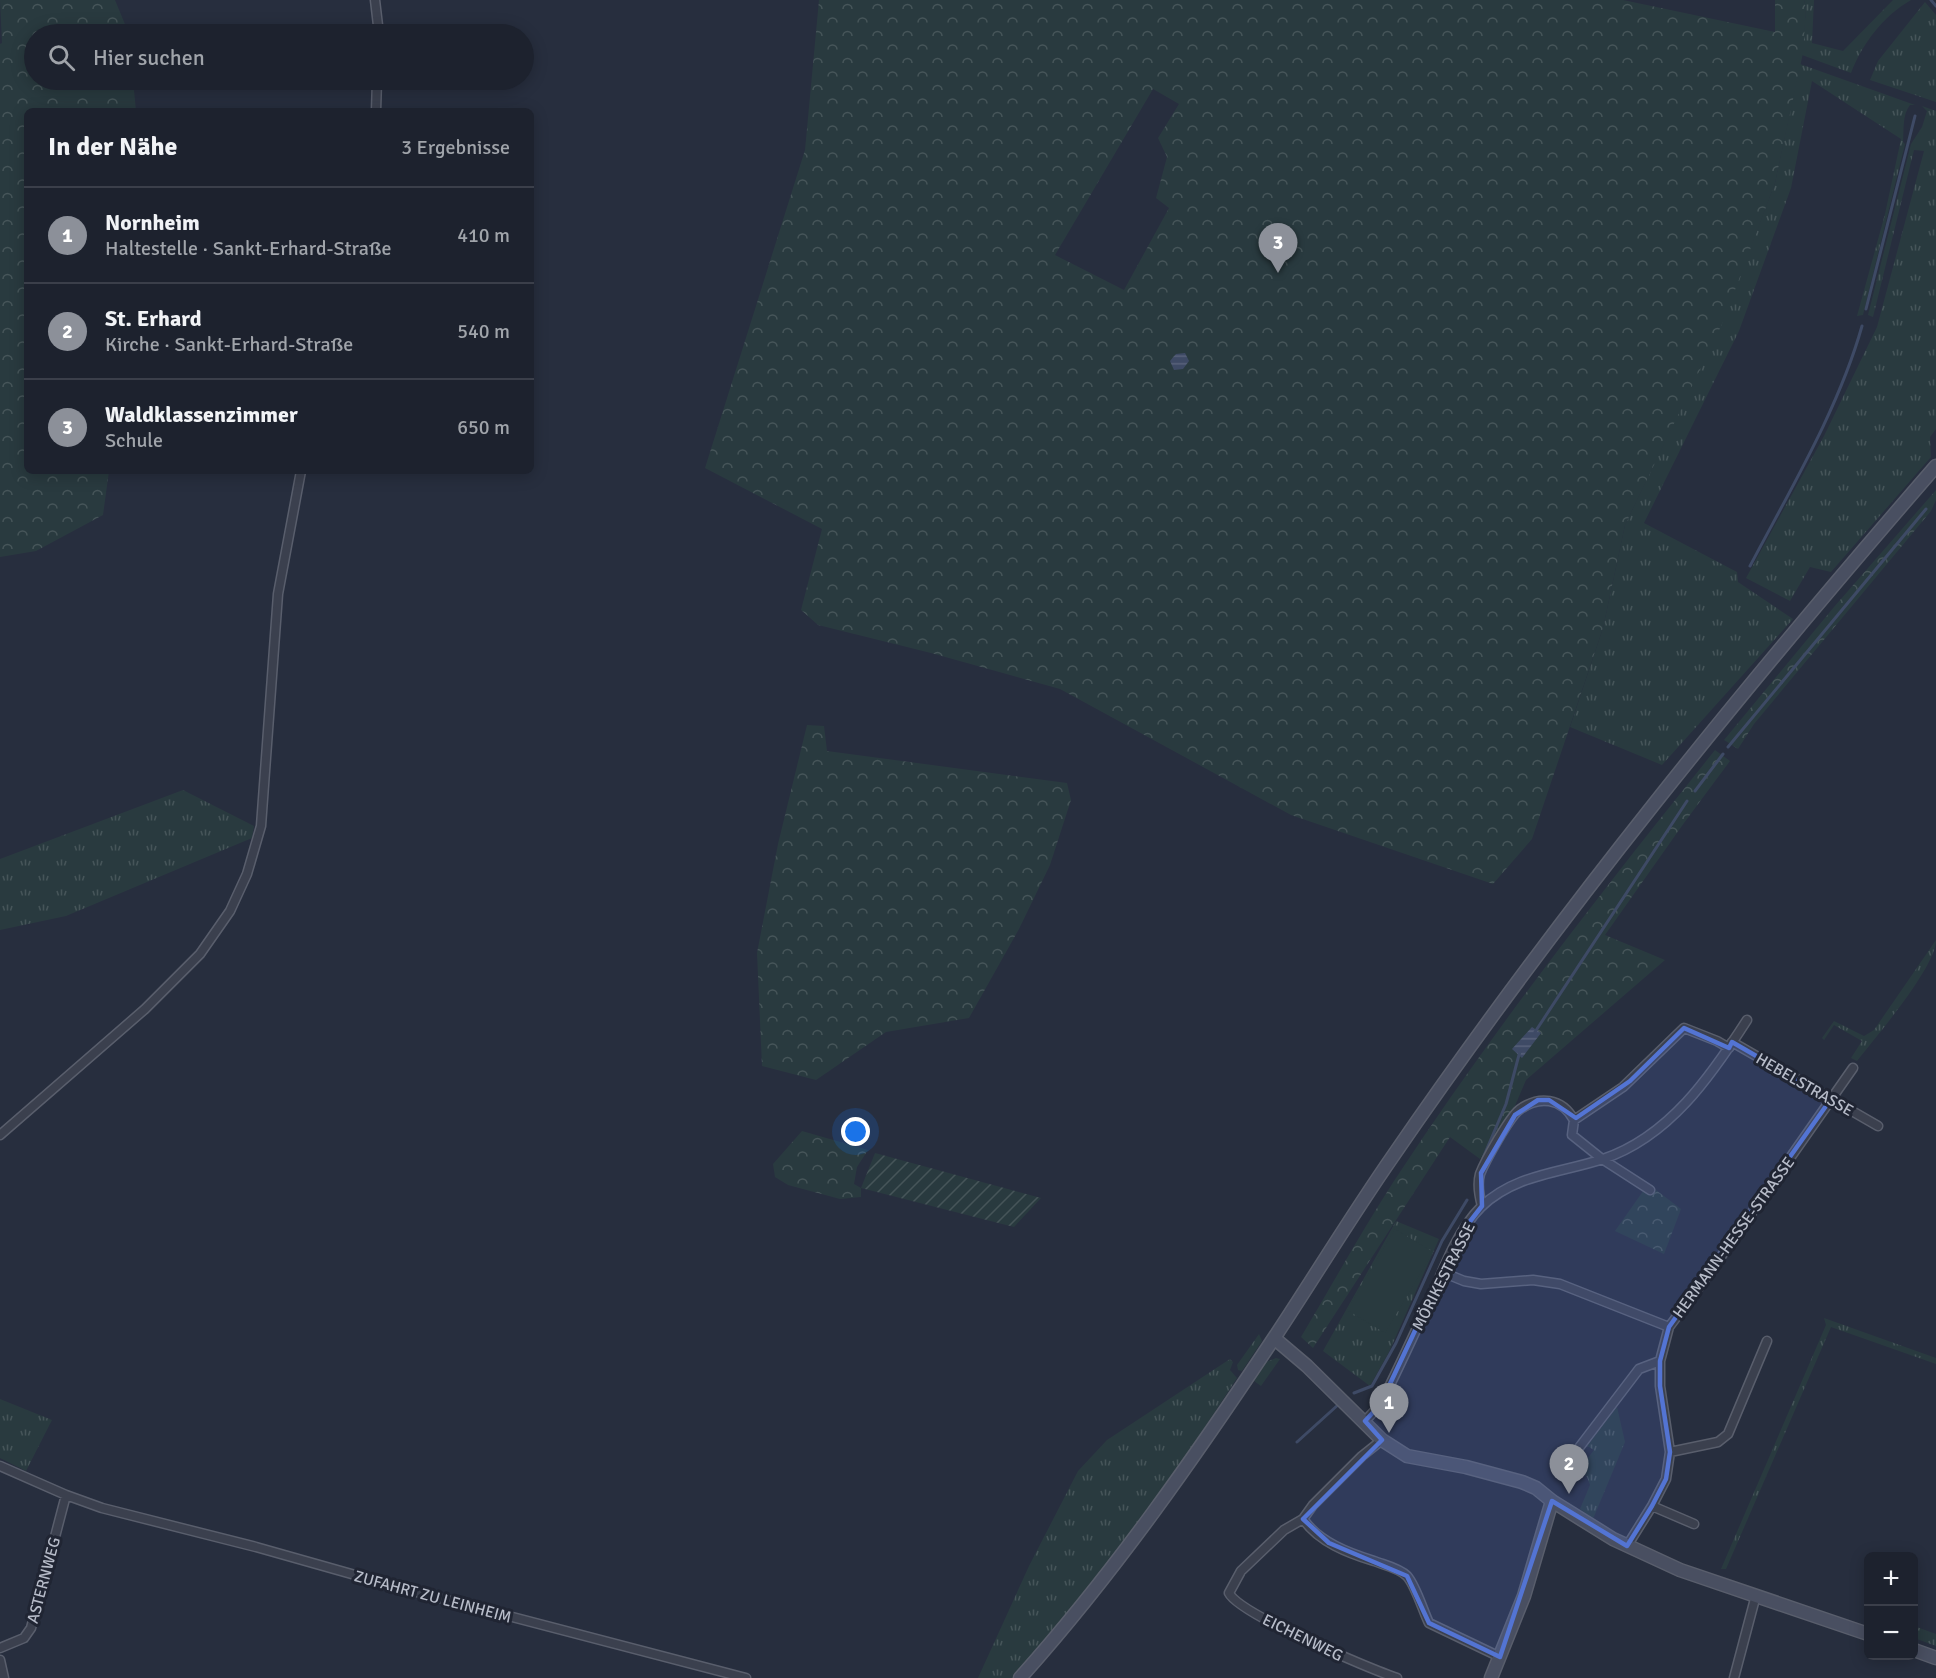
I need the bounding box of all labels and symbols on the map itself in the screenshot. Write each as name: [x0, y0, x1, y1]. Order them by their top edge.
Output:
pin: 3: [1258, 224, 1298, 273]
street label: HEBELSTRASSE: [1752, 1049, 1857, 1121]
your location: [841, 1117, 870, 1146]
street label: HERMANN-HESSE-STRASSE: [1669, 1153, 1799, 1322]
street label: MÖRIKESTRASSE: [1408, 1219, 1480, 1334]
pin: 1: [1370, 1384, 1408, 1433]
pin: 2: [1550, 1444, 1588, 1494]
street label: ASTERNWEG: [23, 1535, 65, 1626]
street label: ZUFAHRT ZU LEINHEIM: [352, 1566, 514, 1628]
street label: EICHENWEG: [1259, 1610, 1346, 1666]

